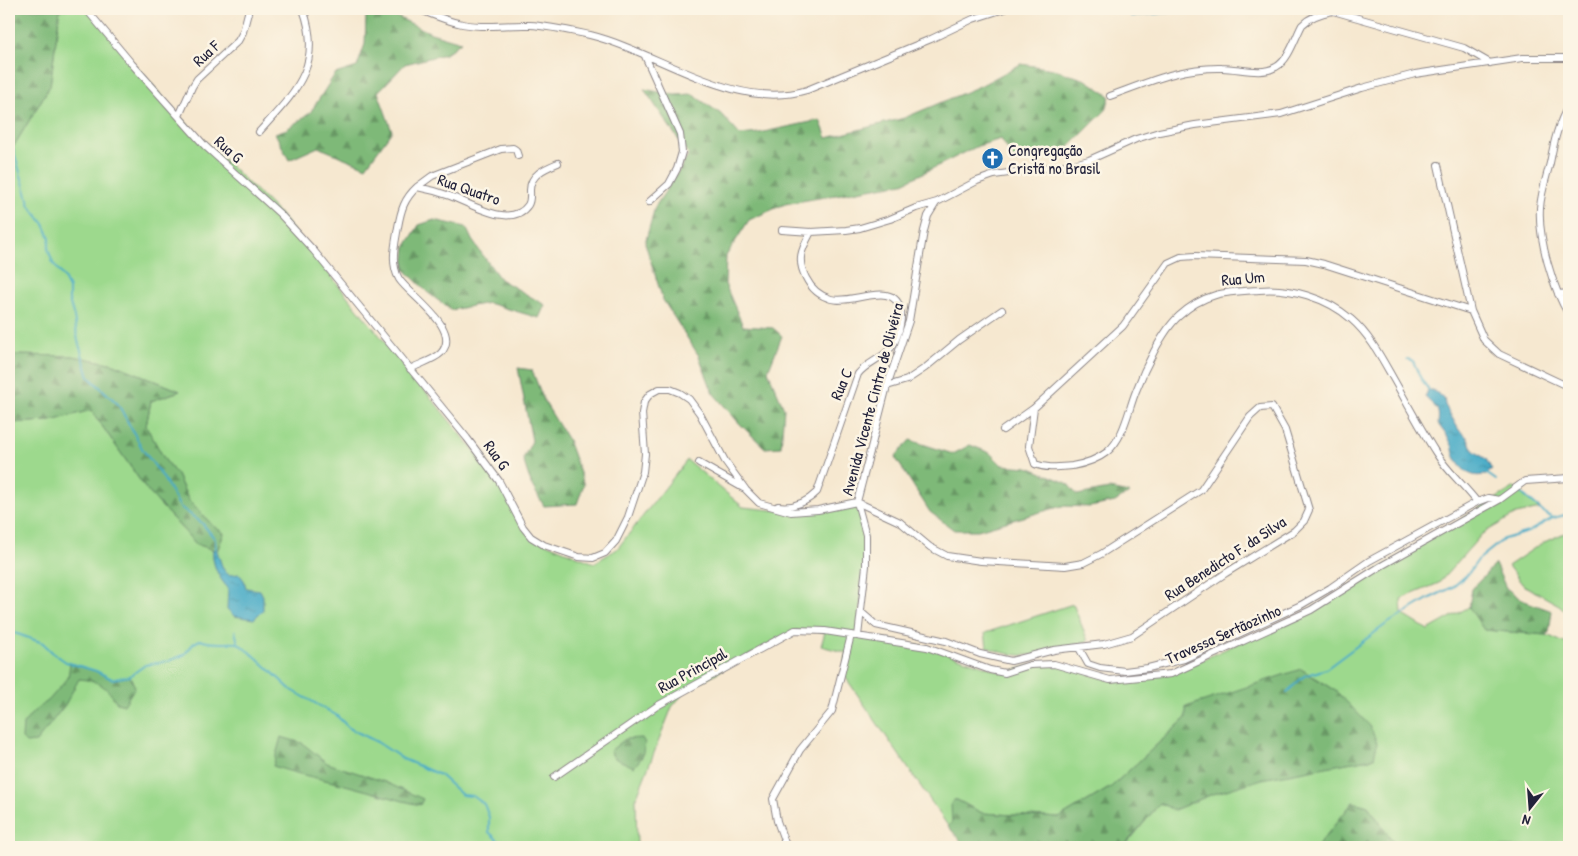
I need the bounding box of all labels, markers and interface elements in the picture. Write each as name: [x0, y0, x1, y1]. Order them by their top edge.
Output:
street label: Rua F: [188, 34, 225, 71]
street label: Rua G: [210, 130, 248, 168]
place label: Congregação Cristã no Brasil: [1008, 139, 1101, 179]
church icon: Congregação Cristã no Brasil: [980, 147, 1004, 171]
street label: Rua Quatro: [435, 168, 504, 210]
street label: Rua Um: [1220, 265, 1266, 291]
street label: Avenida Vicente Cintra de Olivéira: [836, 300, 908, 498]
street label: Rua C: [825, 365, 858, 403]
street label: Rua G: [479, 436, 515, 474]
street label: Rua Benedicto F. da Silva: [1160, 511, 1290, 605]
street label: Travessa Sertãozinho: [1162, 599, 1285, 669]
street label: Rua Principal: [654, 642, 731, 698]
north arrow: [1506, 784, 1556, 834]
text: N: [1519, 811, 1532, 831]

